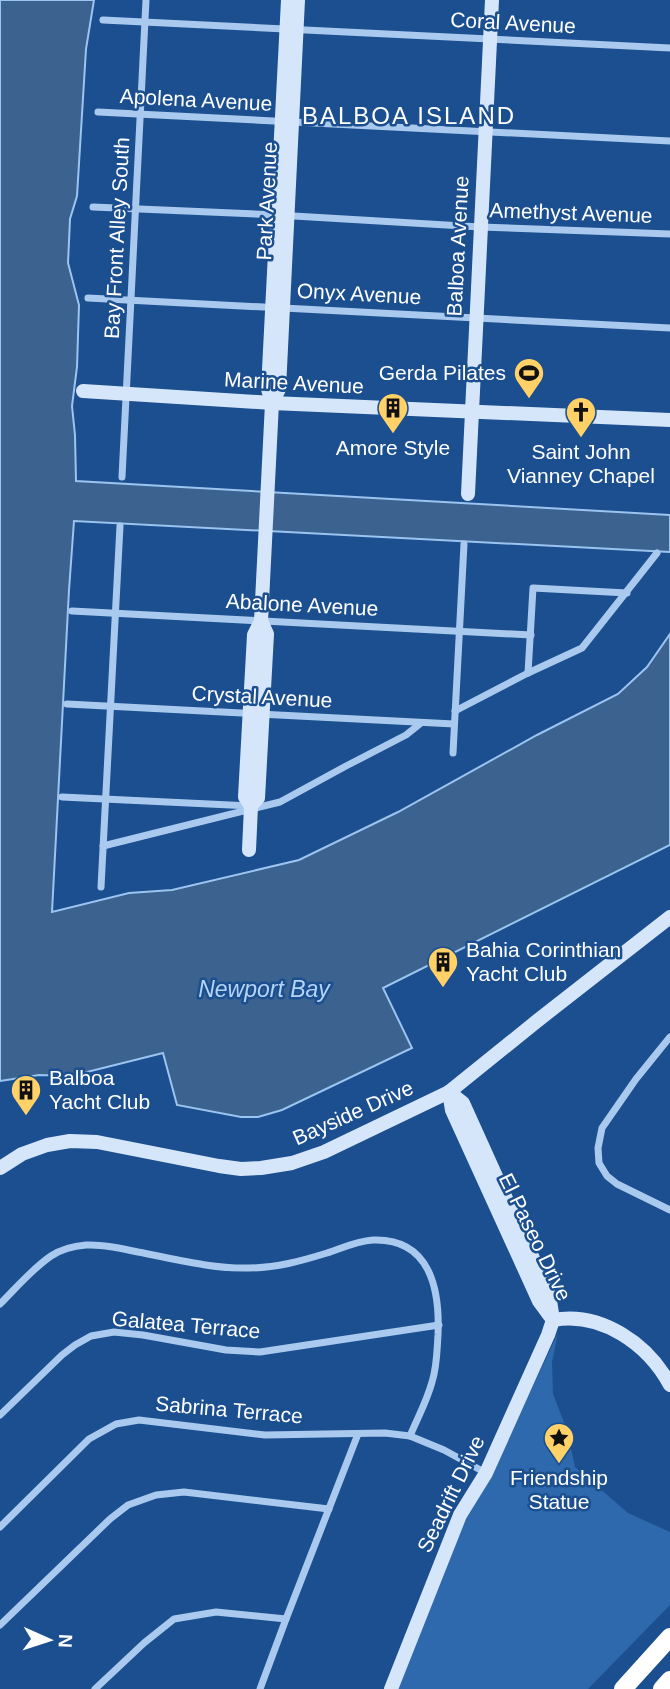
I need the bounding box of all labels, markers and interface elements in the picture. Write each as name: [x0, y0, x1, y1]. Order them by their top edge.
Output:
street label: Coral Avenue: [450, 8, 576, 37]
street label: Apolena Avenue: [119, 84, 273, 115]
district label: BALBOA ISLAND: [302, 102, 516, 129]
street label: Bay Front Alley South: [100, 137, 133, 339]
street label: Park Avenue: [252, 141, 281, 261]
street label: Balboa Avenue: [442, 175, 473, 317]
street label: Amethyst Avenue: [489, 198, 653, 227]
street label: Onyx Avenue: [296, 279, 422, 308]
sports icon: Gerda Pilates: [512, 356, 546, 400]
place label: Gerda Pilates: [379, 361, 506, 384]
street label: Marine Avenue: [224, 367, 364, 398]
building icon: Amore Style: [376, 391, 410, 435]
church icon: Saint John Vianney Chapel: [564, 395, 598, 439]
place label: Amore Style: [336, 436, 450, 459]
place label: Saint John Vianney Chapel: [507, 440, 655, 487]
street label: Abalone Avenue: [225, 589, 379, 620]
street label: Crystal Avenue: [191, 681, 333, 712]
place label: Bahia Corinthian Yacht Club: [466, 938, 621, 985]
building icon: Bahia Corinthian Yacht Club: [426, 945, 460, 989]
water label: Newport Bay: [198, 976, 331, 1002]
place label: Balboa Yacht Club: [49, 1066, 150, 1113]
building icon: Balboa Yacht Club: [9, 1073, 43, 1117]
street label: Bayside Drive: [289, 1076, 417, 1149]
street label: El Paseo Drive: [495, 1169, 576, 1304]
street label: Galatea Terrace: [111, 1307, 261, 1342]
street label: Sabrina Terrace: [154, 1392, 304, 1427]
place icon: Friendship Statue: [542, 1421, 576, 1465]
street label: Seadrift Drive: [412, 1432, 489, 1556]
place label: Friendship Statue: [510, 1466, 608, 1513]
north arrow: [14, 1605, 84, 1675]
text: N: [55, 1633, 76, 1648]

